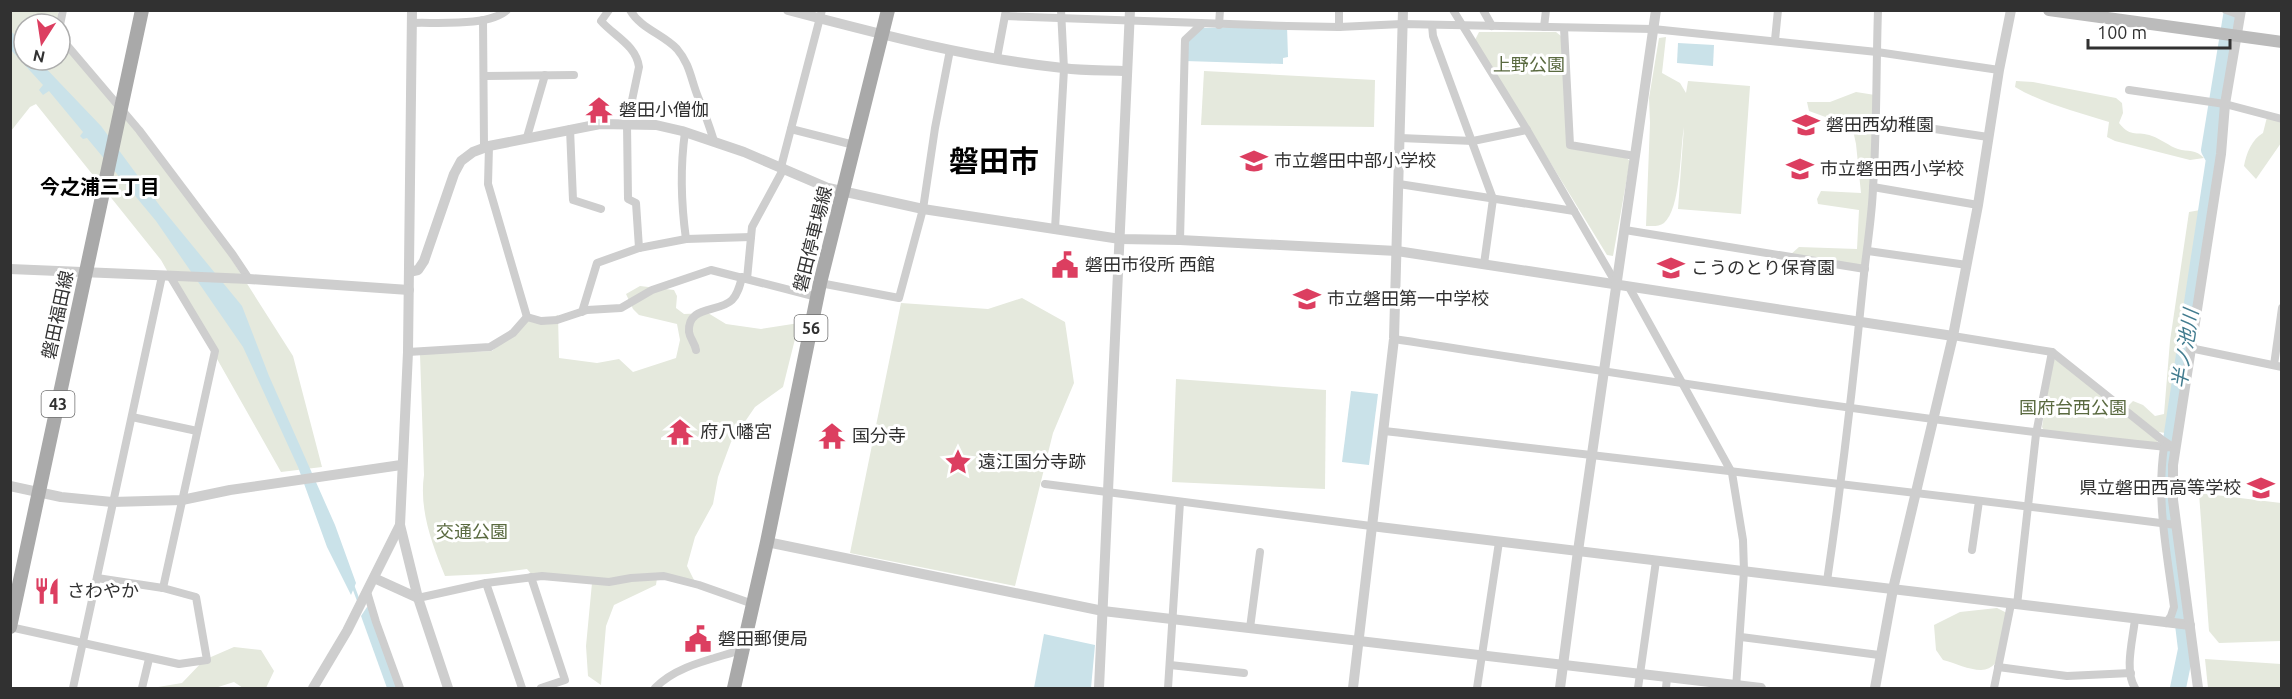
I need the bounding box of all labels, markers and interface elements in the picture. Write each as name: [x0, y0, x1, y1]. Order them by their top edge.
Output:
north arrow: [12, 12, 72, 72]
scale bar: [2088, 12, 2230, 50]
text: 100 m: [2097, 22, 2147, 42]
text: N: [31, 47, 47, 67]
park label: 上野公園: [1493, 54, 1565, 74]
temple icon: 磐田小僧伽: [584, 95, 614, 125]
place label: 磐田小僧伽: [619, 99, 709, 119]
school or university icon: 磐田西幼稚園: [1791, 110, 1821, 140]
place label: 磐田西幼稚園: [1826, 114, 1934, 134]
district label: 磐田市: [949, 144, 1039, 178]
school or university icon: 市立磐田中部小学校: [1239, 146, 1269, 176]
place label: 市立磐田中部小学校: [1274, 150, 1436, 170]
school or university icon: 市立磐田西小学校: [1785, 154, 1815, 184]
place label: 市立磐田西小学校: [1820, 158, 1964, 178]
district label: 今之浦三丁目: [40, 175, 160, 198]
street label: 磐田停車場線: [789, 184, 835, 294]
public building icon: 磐田市役所 西館: [1050, 250, 1080, 280]
school or university icon: こうのとり保育園: [1656, 253, 1686, 283]
place label: 磐田市役所 西館: [1085, 254, 1215, 274]
place label: こうのとり保育園: [1691, 257, 1835, 277]
street label: 磐田福田線: [38, 269, 76, 361]
school or university icon: 市立磐田第一中学校: [1292, 284, 1322, 314]
place label: 市立磐田第一中学校: [1327, 288, 1489, 308]
water label: 半ノ池川: [2167, 306, 2202, 390]
road number: 56: [794, 315, 828, 341]
road number: 43: [42, 391, 74, 417]
park label: 国府台西公園: [2019, 397, 2127, 417]
temple icon: 府八幡宮: [665, 417, 695, 447]
place label: 府八幡宮: [700, 421, 772, 441]
temple icon: 国分寺: [817, 421, 847, 451]
place label: 国分寺: [852, 425, 906, 445]
place icon: 遠江国分寺跡: [943, 447, 973, 477]
place label: 遠江国分寺跡: [978, 451, 1086, 471]
school or university icon: 県立磐田西高等学校: [2246, 473, 2276, 503]
place label: 県立磐田西高等学校: [2079, 477, 2241, 497]
park label: 交通公園: [436, 521, 508, 541]
restaurant icon: さわやか: [32, 576, 62, 606]
place label: さわやか: [67, 580, 139, 600]
public building icon: 磐田郵便局: [683, 624, 713, 654]
place label: 磐田郵便局: [718, 628, 808, 648]

